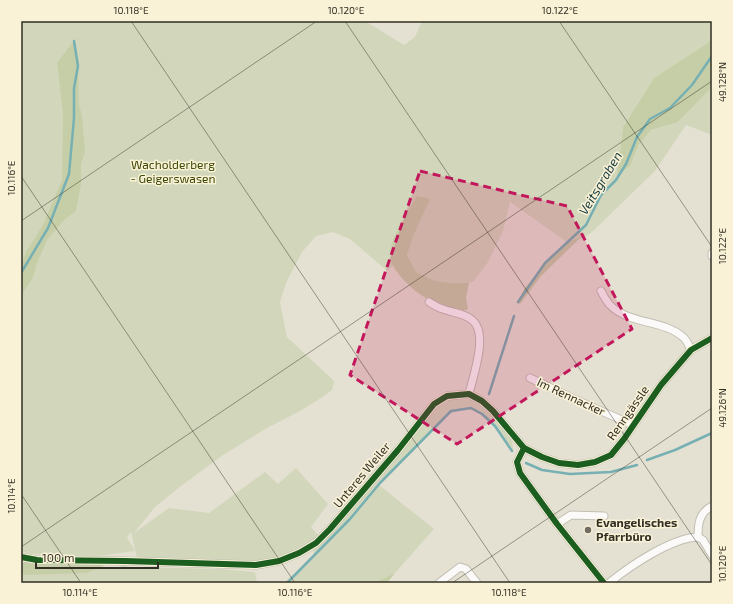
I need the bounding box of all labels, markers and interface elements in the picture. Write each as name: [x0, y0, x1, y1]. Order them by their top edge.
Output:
text: 10.118°E: [113, 4, 149, 16]
text: 10.120°E: [328, 4, 365, 16]
text: 10.122°E: [542, 4, 579, 16]
text: 49.128°N: [716, 62, 728, 102]
water label: Veitsgraben: [575, 148, 625, 218]
park label: Wacholderberg - Geigerswasen: [131, 157, 216, 185]
text: 10.116°E: [5, 160, 17, 195]
text: 10.122°E: [716, 227, 728, 264]
street label: Im Rennacker: [535, 374, 608, 418]
street label: Renngässle: [603, 383, 651, 442]
text: 49.126°N: [716, 388, 728, 428]
street label: Unteres Weiler: [330, 439, 393, 510]
text: 10.114°E: [5, 478, 17, 514]
place label: Evangelisches Pfarrbüro: [596, 515, 677, 543]
marker: Evangelisches Pfarrbüro: [583, 525, 593, 535]
scale bar: [36, 544, 158, 570]
text: 10.120°E: [716, 545, 728, 582]
text: 100 m: [42, 550, 74, 564]
text: 10.114°E: [62, 586, 98, 598]
text: 10.116°E: [278, 586, 313, 598]
text: 10.118°E: [491, 586, 527, 598]

